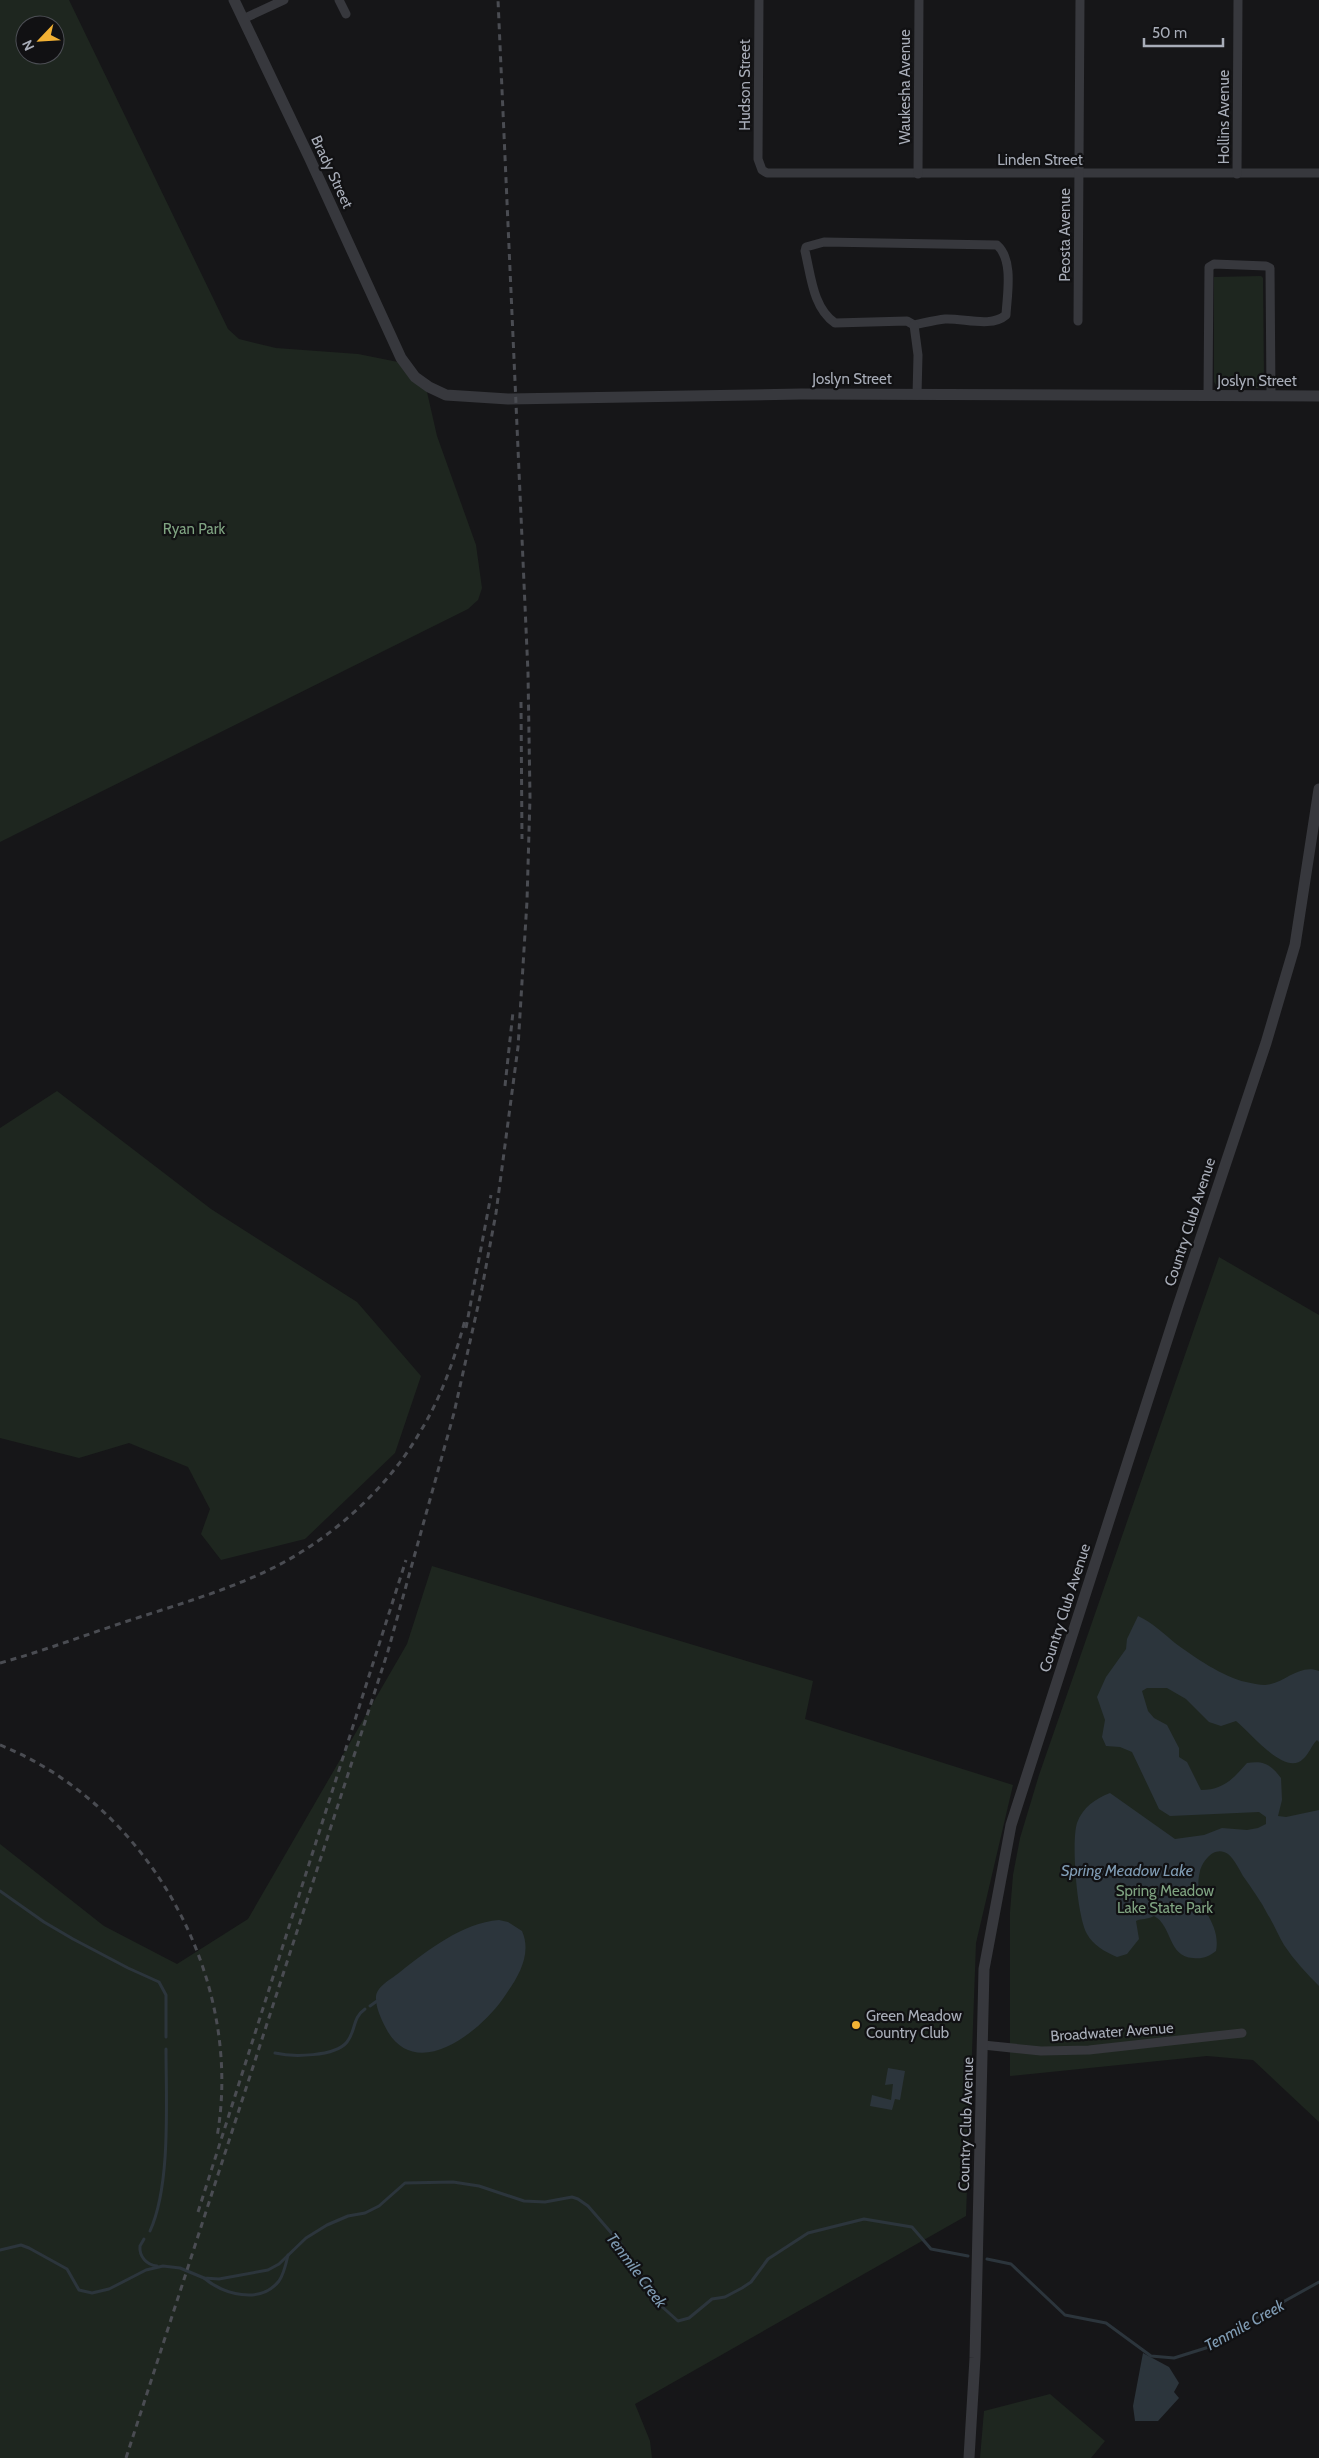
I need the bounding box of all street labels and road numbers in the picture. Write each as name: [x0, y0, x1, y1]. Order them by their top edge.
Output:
street label: Waukesha Avenue: [896, 29, 914, 145]
street label: Hudson Street: [736, 39, 754, 131]
street label: Hollins Avenue: [1215, 69, 1233, 164]
street label: Brady Street: [307, 133, 357, 211]
street label: Linden Street: [997, 151, 1083, 169]
street label: Peosta Avenue: [1056, 188, 1074, 282]
street label: Joslyn Street: [811, 370, 892, 388]
street label: Joslyn Street: [1216, 372, 1297, 390]
street label: Country Club Avenue: [1161, 1155, 1219, 1289]
street label: Country Club Avenue: [1036, 1541, 1094, 1675]
street label: Broadwater Avenue: [1050, 2019, 1174, 2045]
street label: Country Club Avenue: [955, 2056, 977, 2191]

